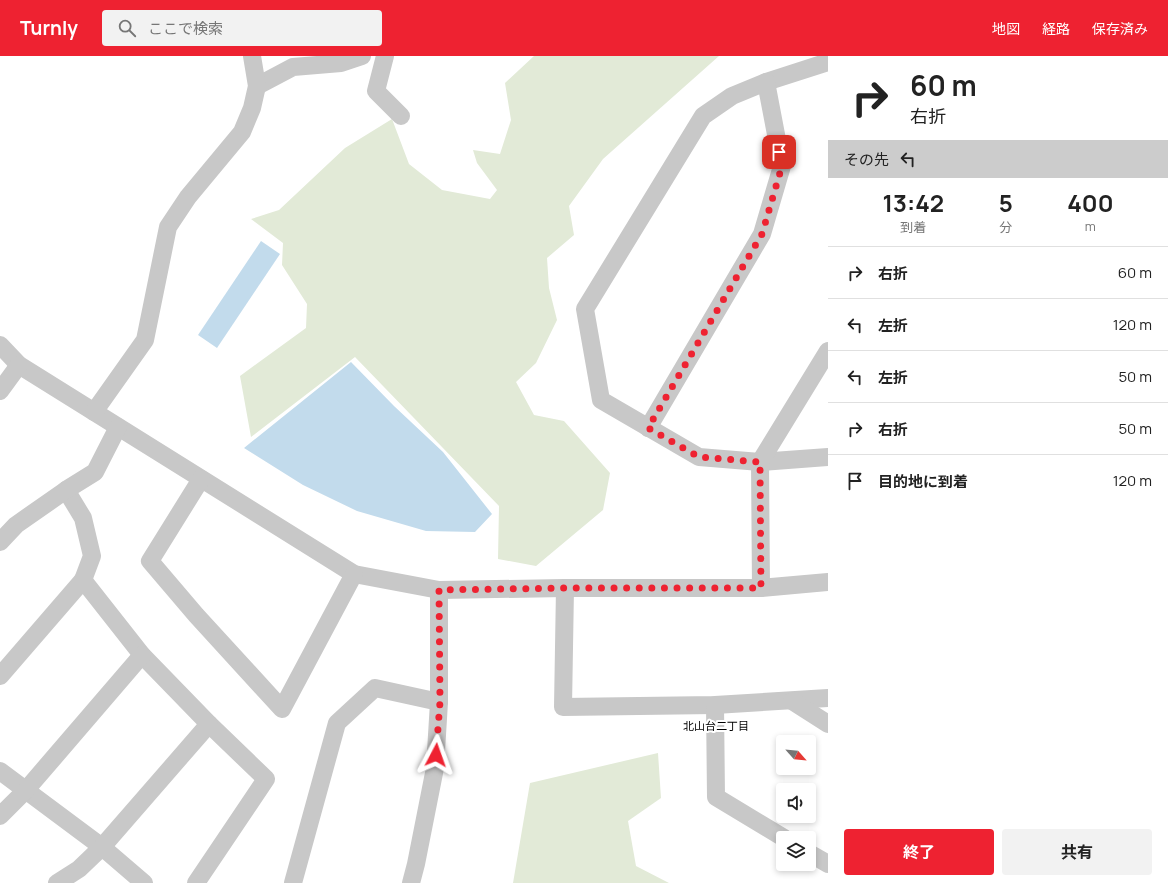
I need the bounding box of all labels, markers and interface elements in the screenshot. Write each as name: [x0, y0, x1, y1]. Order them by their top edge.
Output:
search box: [102, 10, 382, 46]
text: Turnly: [20, 15, 78, 41]
icon: search: [116, 17, 138, 39]
text: ここで検索: [148, 18, 223, 39]
text: 地図: [992, 19, 1020, 38]
text: 経路: [1042, 19, 1070, 38]
text: 保存済み: [1092, 19, 1148, 38]
text: 60 m: [910, 66, 977, 104]
icon: right: [844, 72, 896, 124]
text: 右折: [910, 104, 946, 128]
pin: [762, 135, 796, 169]
icon: arrive: [768, 141, 790, 163]
icon: left: [897, 148, 919, 170]
text: その先: [844, 149, 889, 170]
text: 13:42: [883, 186, 944, 219]
text: 5: [999, 186, 1013, 219]
text: 400: [1067, 186, 1113, 219]
text: m: [1085, 217, 1096, 235]
text: 到着: [900, 218, 926, 236]
text: 分: [999, 218, 1012, 236]
icon: right: [844, 262, 866, 284]
text: 60 m: [1118, 262, 1152, 283]
text: 右折: [878, 263, 908, 284]
icon: left: [844, 314, 866, 336]
text: 120 m: [1113, 314, 1152, 335]
text: 左折: [878, 315, 908, 336]
icon: left: [844, 366, 866, 388]
text: 50 m: [1118, 366, 1152, 387]
text: 左折: [878, 367, 908, 388]
icon: right: [844, 418, 866, 440]
text: 50 m: [1118, 418, 1152, 439]
text: 右折: [878, 419, 908, 440]
icon: arrive: [844, 470, 866, 492]
text: 120 m: [1113, 470, 1152, 491]
text: 目的地に到着: [878, 471, 968, 492]
district label: 北山台二丁目: [683, 718, 749, 733]
position arrow: [415, 734, 457, 776]
north arrow: [776, 735, 816, 775]
map controls: [776, 735, 816, 871]
button: sound: [776, 783, 816, 823]
button: 終了: [844, 829, 994, 875]
button: 共有: [1002, 829, 1152, 875]
button: layers: [776, 831, 816, 871]

